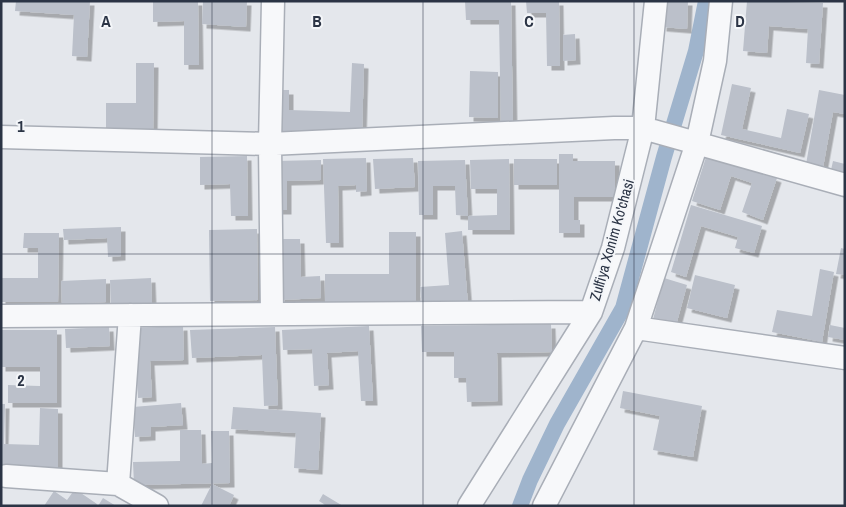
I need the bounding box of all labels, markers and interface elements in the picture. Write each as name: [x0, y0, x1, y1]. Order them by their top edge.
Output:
text: A: [101, 10, 111, 32]
text: B: [312, 10, 322, 32]
text: C: [524, 10, 534, 32]
text: D: [735, 10, 745, 32]
text: 1: [17, 115, 25, 137]
street label: Zulfiya Xonim Ko'chasi: [584, 176, 639, 303]
text: 2: [17, 369, 25, 391]

